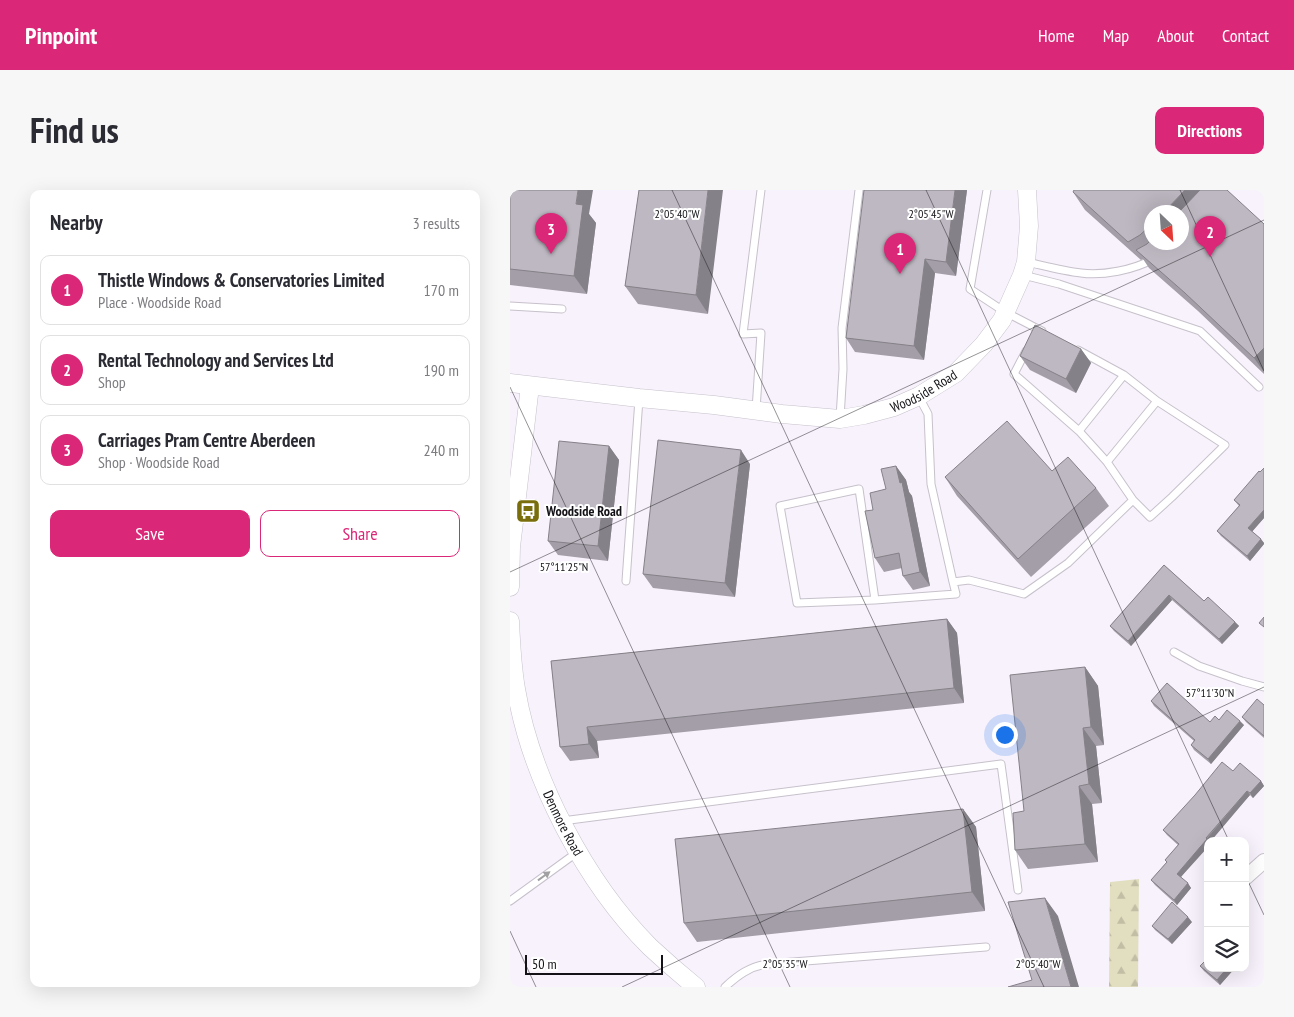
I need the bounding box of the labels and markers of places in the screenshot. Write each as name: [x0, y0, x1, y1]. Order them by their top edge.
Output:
pin: 3: [535, 213, 567, 254]
pin: 2: [1194, 216, 1226, 257]
pin: 1: [884, 233, 916, 274]
bus stop icon: Woodside Road: [515, 498, 541, 524]
place label: Woodside Road: [545, 502, 622, 520]

